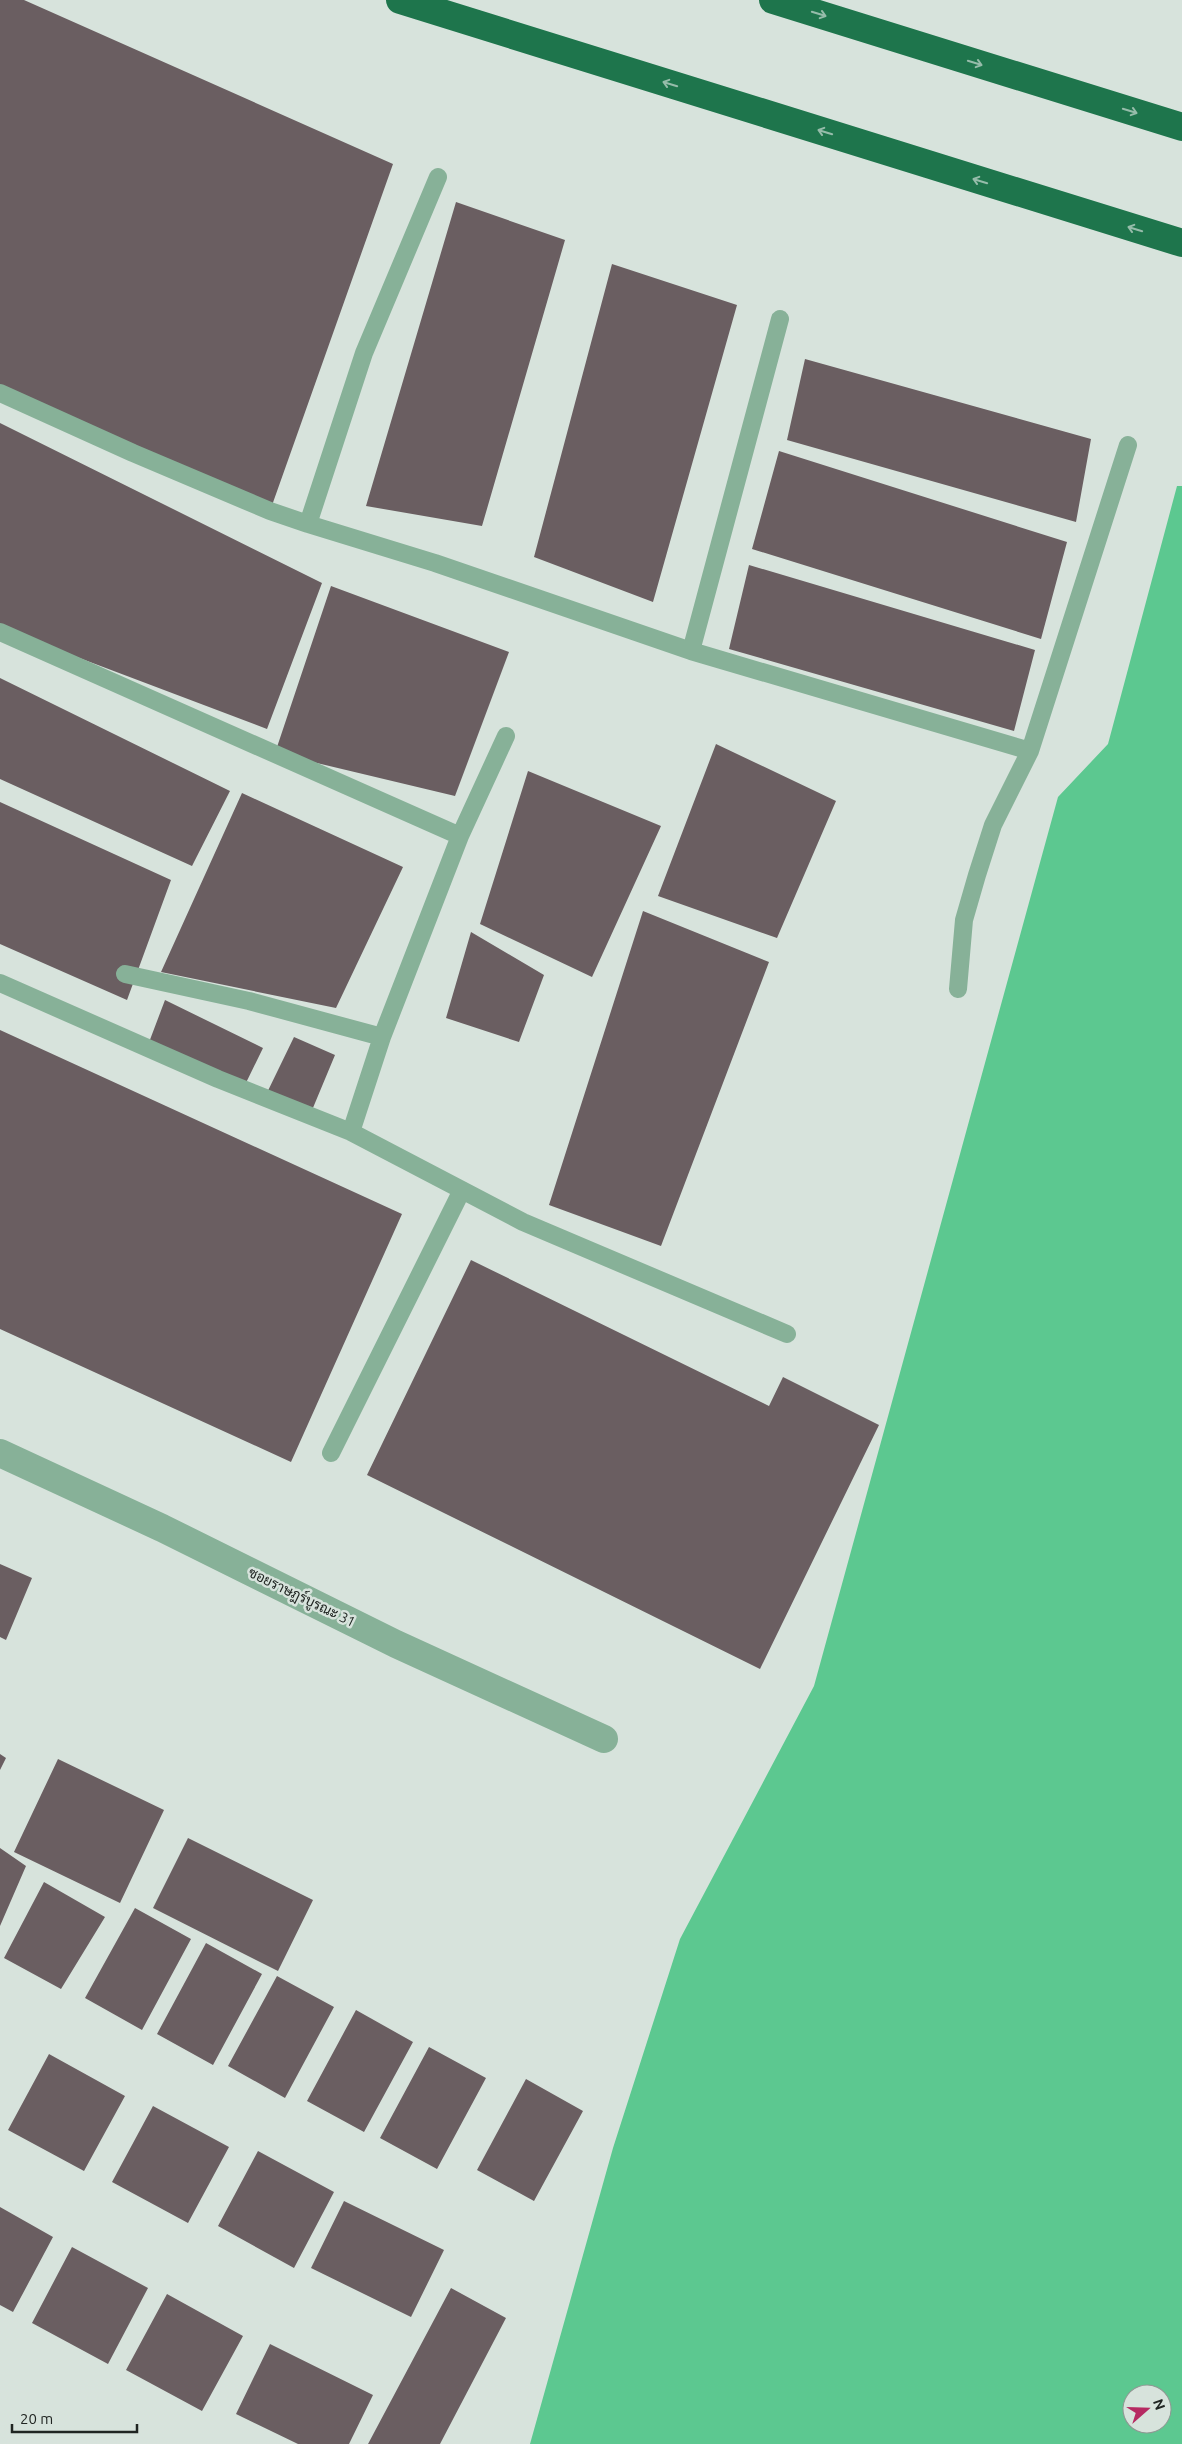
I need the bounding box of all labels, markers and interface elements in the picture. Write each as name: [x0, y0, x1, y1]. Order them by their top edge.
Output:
one-way arrow: [811, 10, 827, 20]
one-way arrow: [966, 58, 982, 68]
one-way arrow: [663, 79, 678, 88]
one-way arrow: [1121, 107, 1137, 116]
one-way arrow: [817, 127, 833, 137]
one-way arrow: [973, 175, 989, 185]
one-way arrow: [1128, 223, 1144, 233]
street label: ซอยราษฎร์บูรณะ 31: [245, 1563, 359, 1632]
north arrow: [1122, 2384, 1172, 2434]
text: N: [1150, 2397, 1169, 2412]
scale bar: [12, 2402, 138, 2434]
text: 20 m: [20, 2410, 53, 2427]

